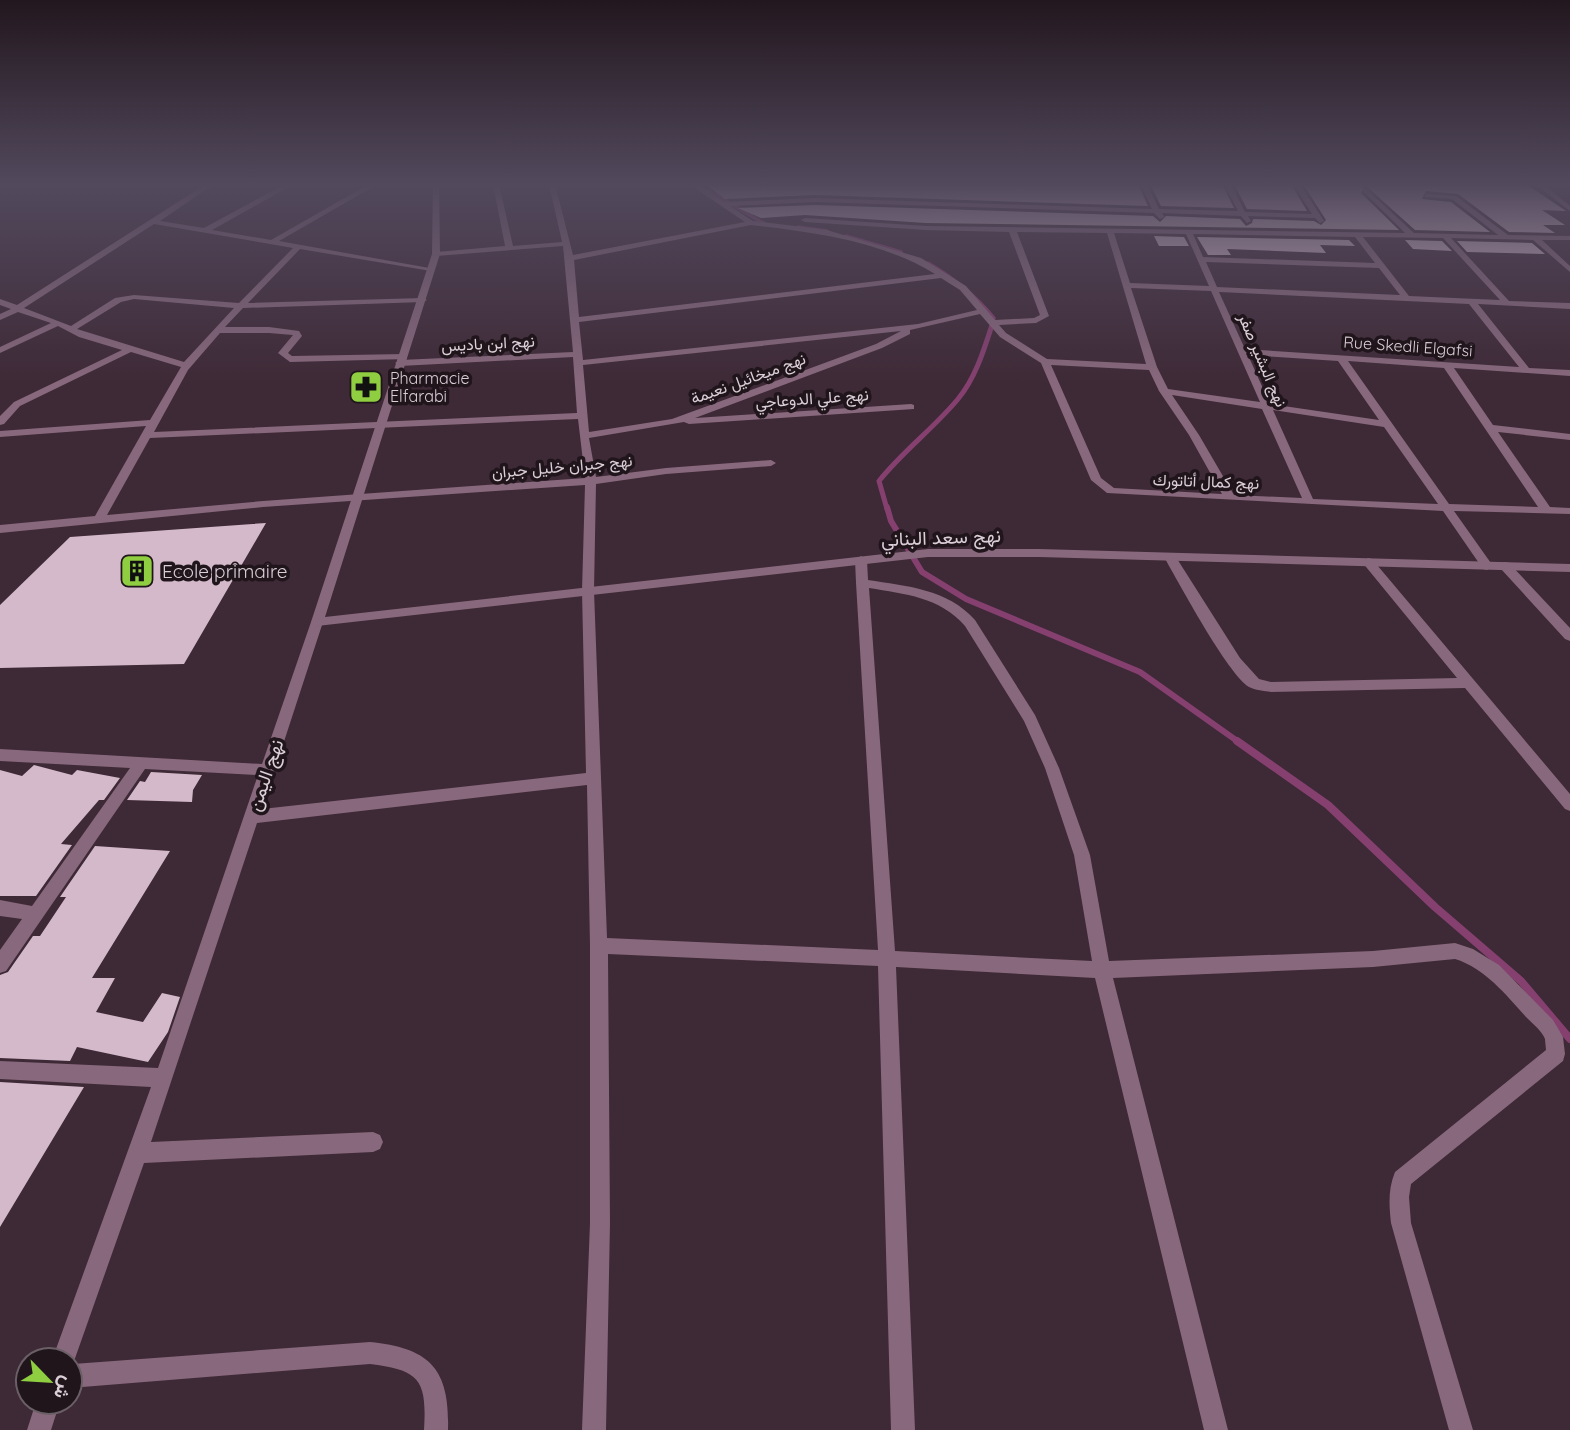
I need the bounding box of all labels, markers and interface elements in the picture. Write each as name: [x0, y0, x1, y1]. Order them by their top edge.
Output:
street label: نهج البشير صفر: [1232, 309, 1292, 411]
street label: نهج ابن باديس: [441, 331, 535, 357]
street label: Rue Skedli Elgafsi: [1343, 332, 1473, 360]
street label: نهج ميخائيل نعيمة: [688, 348, 809, 410]
pharmacy icon: Pharmacie Elfarabi: [347, 368, 385, 406]
place label: Pharmacie Elfarabi: [390, 368, 470, 406]
street label: نهج علي الدوعاجي: [755, 384, 870, 416]
street label: نهج جبران خليل جبران: [491, 450, 633, 484]
street label: نهج كمال أتاتورك: [1152, 469, 1260, 495]
street label: نهج سعد البناني: [881, 523, 1001, 555]
building icon: Ecole primaire: [118, 552, 156, 590]
place label: Ecole primaire: [162, 559, 288, 583]
street label: نهج اليمن: [242, 736, 290, 815]
north arrow: [14, 1346, 84, 1416]
text: ش: [49, 1373, 80, 1404]

